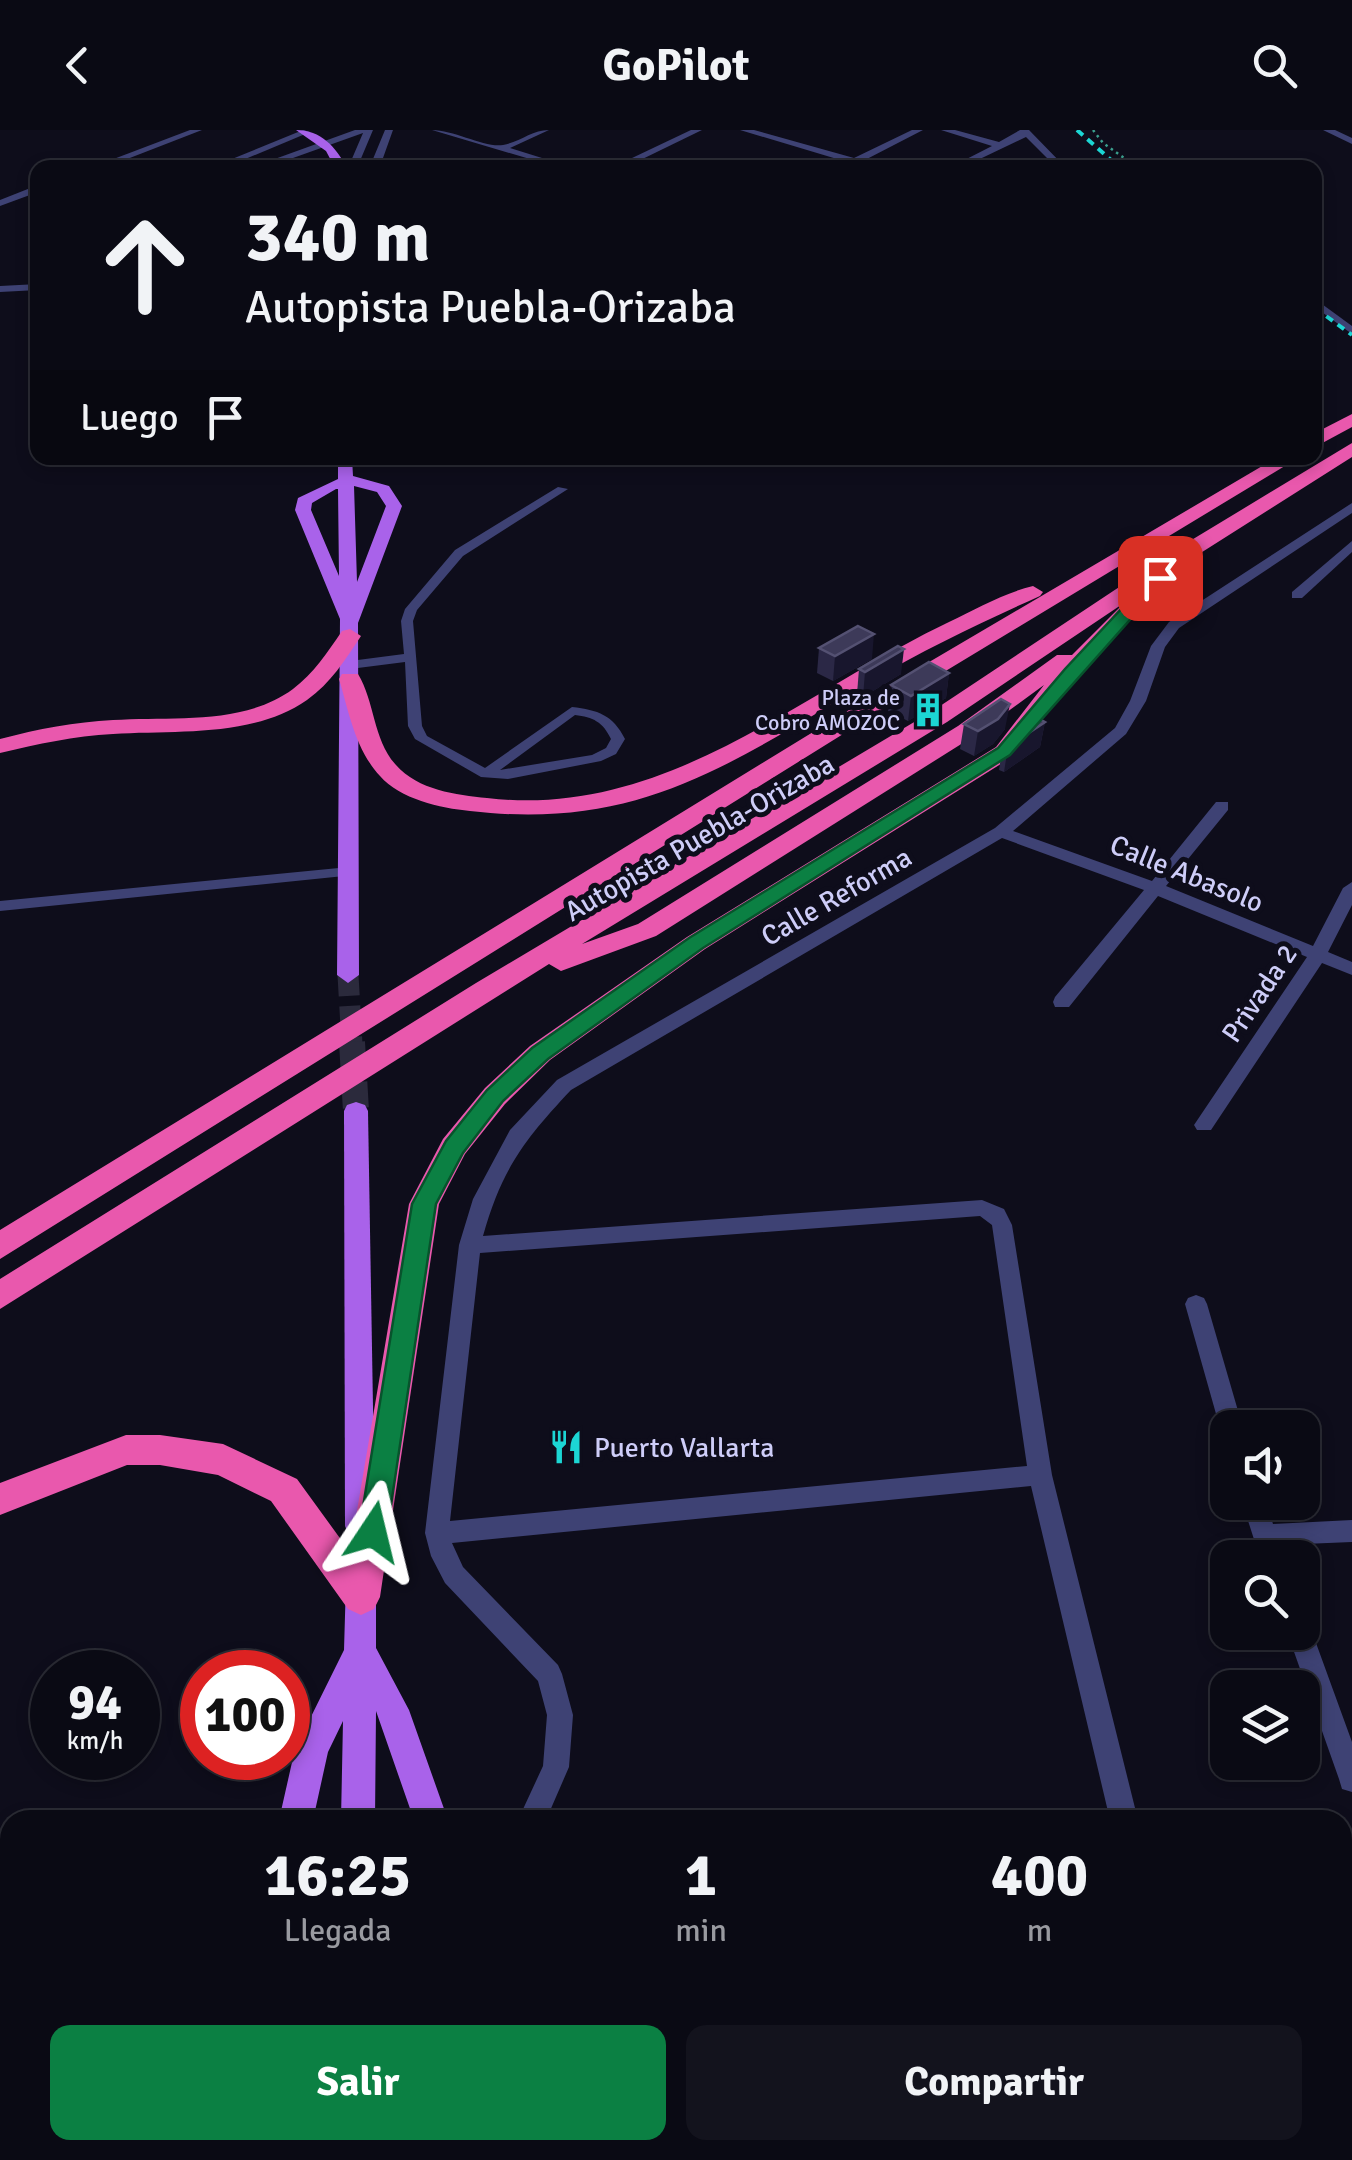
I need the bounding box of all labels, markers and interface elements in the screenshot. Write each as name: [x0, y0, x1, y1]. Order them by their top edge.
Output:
icon: back: [50, 38, 105, 93]
text: GoPilot: [603, 38, 749, 93]
icon: search: [1247, 38, 1302, 93]
text: 340 m: [245, 194, 430, 280]
icon: ahead: [80, 200, 210, 330]
text: Autopista Puebla-Orizaba: [245, 280, 736, 335]
icon: arrive: [198, 390, 253, 445]
text: Luego: [80, 394, 178, 441]
pin: [1118, 536, 1203, 621]
icon: arrive: [1133, 551, 1188, 606]
place label: Plaza de Cobro AMOZOC: [755, 684, 900, 736]
building icon: Plaza de Cobro AMOZOC: [909, 691, 947, 729]
street label: Autopista Puebla-Orizaba: [559, 747, 840, 929]
street label: Calle Abasolo: [1105, 828, 1268, 920]
street label: Calle Reforma: [755, 840, 918, 954]
street label: Privada 2: [1215, 938, 1305, 1049]
map controls: [1210, 1410, 1320, 1780]
button: sound: [1210, 1410, 1320, 1520]
restaurant icon: Puerto Vallarta: [547, 1428, 585, 1466]
place label: Puerto Vallarta: [594, 1431, 774, 1465]
position arrow: [321, 1480, 425, 1584]
button: search: [1210, 1540, 1320, 1650]
speed limit sign: 100: [180, 1650, 310, 1780]
button: layers: [1210, 1670, 1320, 1780]
text: 94: [68, 1672, 122, 1734]
text: km/h: [67, 1725, 123, 1756]
text: 16:25: [264, 1839, 411, 1913]
text: 1: [685, 1839, 717, 1913]
text: 400: [991, 1839, 1088, 1913]
text: Llegada: [284, 1911, 391, 1950]
text: min: [675, 1911, 727, 1950]
text: m: [1027, 1911, 1052, 1950]
button: Salir: [50, 2025, 666, 2140]
button: Compartir: [686, 2025, 1302, 2140]

